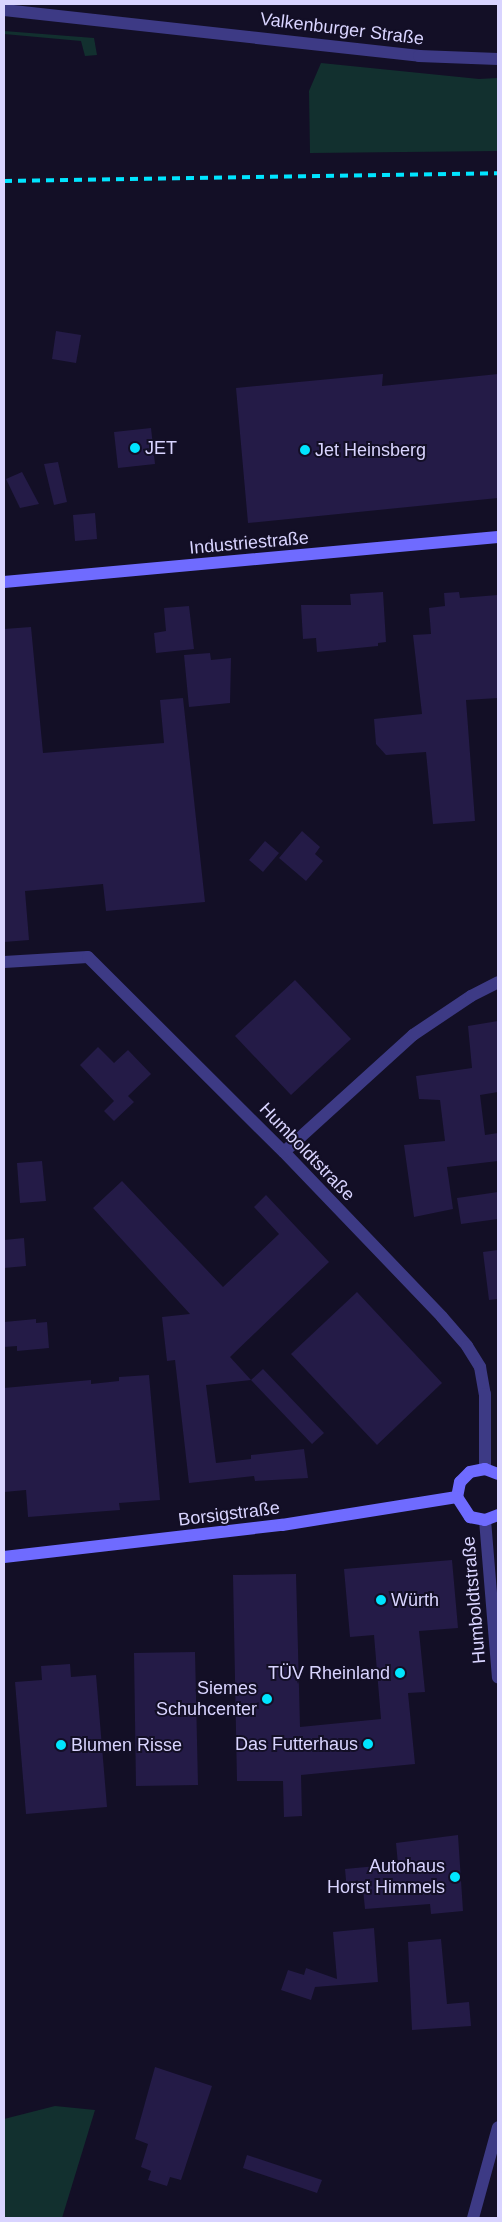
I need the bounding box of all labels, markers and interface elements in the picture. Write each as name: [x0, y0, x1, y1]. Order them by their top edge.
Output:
street label: Valkenburger Straße: [259, 8, 425, 50]
place label: JET: [145, 437, 177, 459]
place label: Jet Heinsberg: [315, 439, 426, 461]
marker: JET: [129, 442, 141, 454]
marker: Jet Heinsberg: [299, 444, 311, 456]
street label: Industriestraße: [188, 527, 310, 559]
street label: Humboldtstraße: [255, 1098, 359, 1206]
street label: Borsigstraße: [177, 1497, 281, 1531]
street label: Humboldtstraße: [458, 1535, 490, 1665]
place label: Würth: [391, 1589, 439, 1611]
marker: Würth: [375, 1594, 387, 1606]
place label: TÜV Rheinland: [268, 1662, 390, 1684]
marker: TÜV Rheinland: [394, 1667, 406, 1679]
place label: Siemes Schuhcenter: [156, 1678, 257, 1720]
marker: Siemes Schuhcenter: [261, 1693, 273, 1705]
place label: Das Futterhaus: [235, 1733, 358, 1755]
place label: Blumen Risse: [71, 1734, 182, 1756]
marker: Das Futterhaus: [362, 1738, 374, 1750]
marker: Blumen Risse: [55, 1739, 67, 1751]
place label: Autohaus Horst Himmels: [327, 1856, 445, 1898]
marker: Autohaus Horst Himmels: [449, 1871, 461, 1883]

